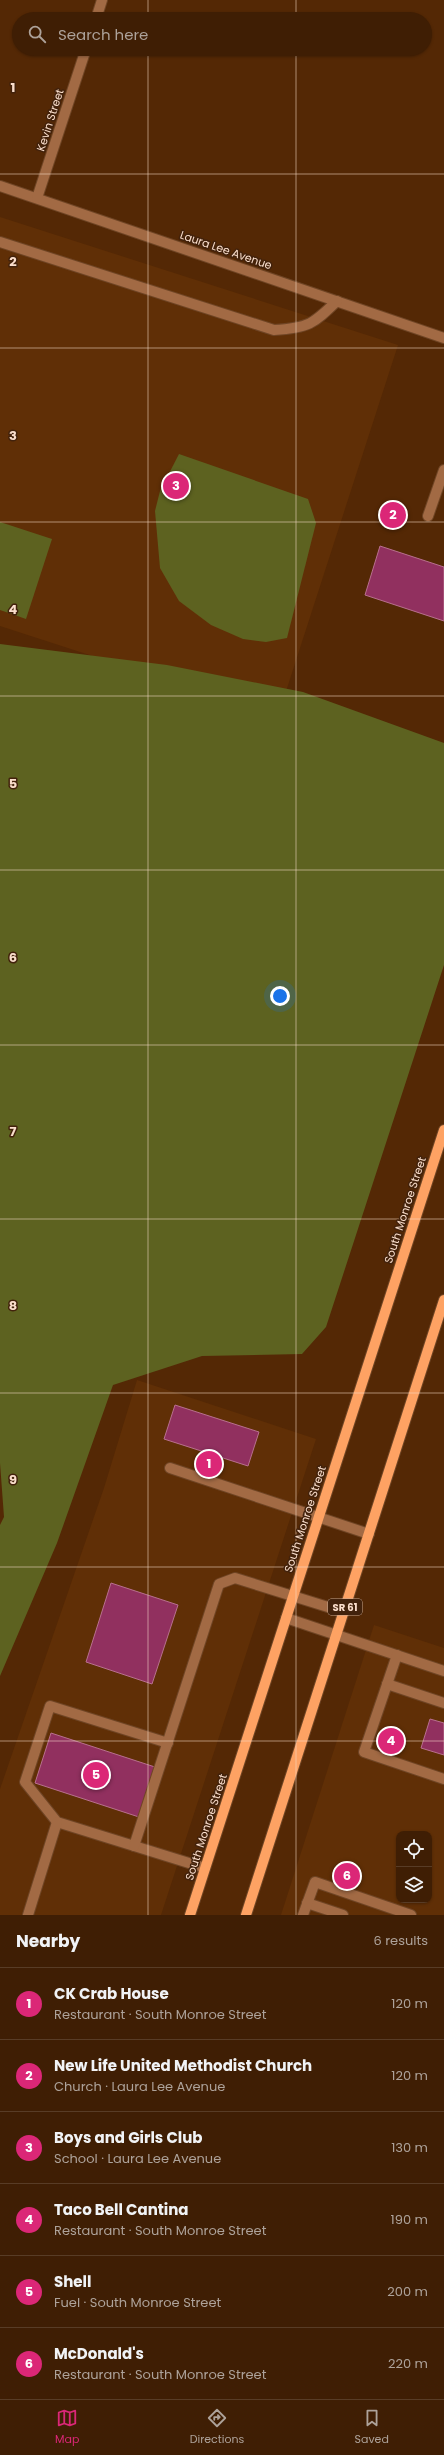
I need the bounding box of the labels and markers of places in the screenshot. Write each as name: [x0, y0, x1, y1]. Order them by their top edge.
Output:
pin: 3: [163, 471, 189, 501]
pin: 2: [380, 500, 406, 530]
pin: 1: [196, 1449, 222, 1479]
pin: 4: [378, 1726, 404, 1756]
pin: 5: [83, 1760, 109, 1790]
pin: 6: [334, 1861, 360, 1891]

